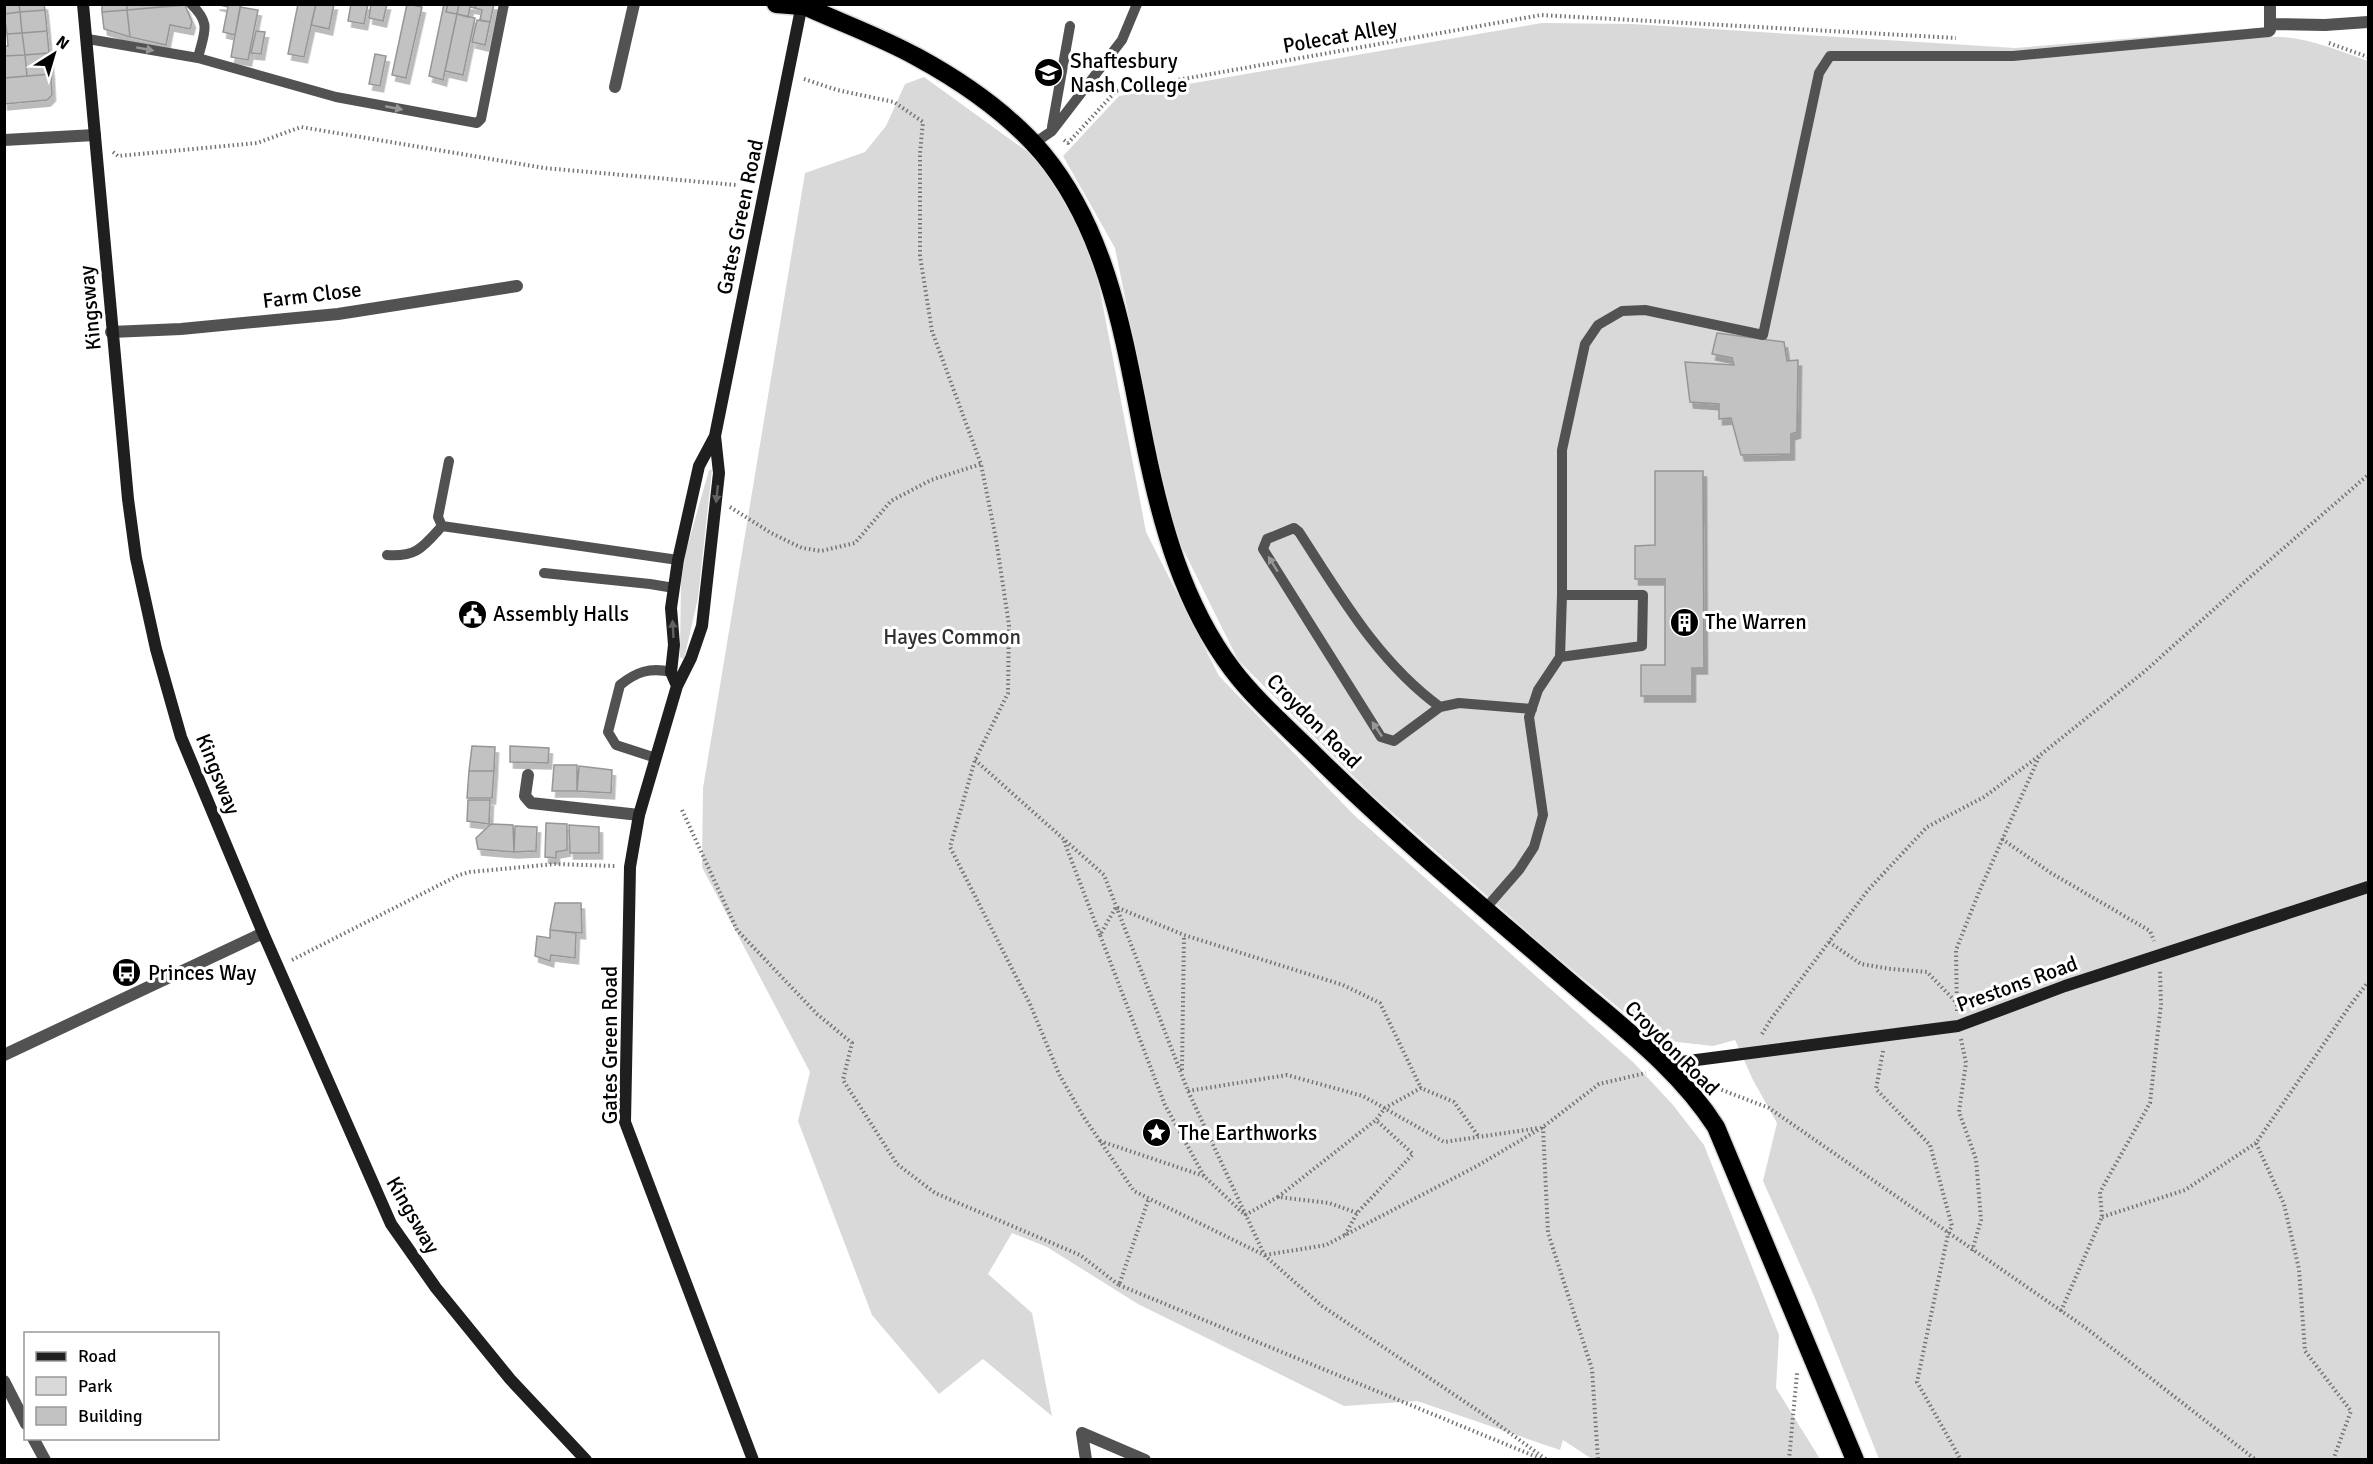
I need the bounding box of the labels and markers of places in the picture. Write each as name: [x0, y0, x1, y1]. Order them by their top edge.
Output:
place label: Shaftesbury Nash College: [1070, 48, 1188, 98]
school or university icon: Shaftesbury Nash College: [1033, 57, 1065, 89]
public building icon: Assembly Halls: [456, 598, 488, 630]
place label: Assembly Halls: [493, 601, 629, 627]
building icon: The Warren: [1668, 606, 1700, 638]
place label: The Warren: [1705, 609, 1807, 635]
bus stop icon: Princes Way: [111, 957, 143, 989]
place label: Princes Way: [148, 960, 256, 986]
place icon: The Earthworks: [1141, 1117, 1173, 1149]
place label: The Earthworks: [1178, 1120, 1317, 1146]

